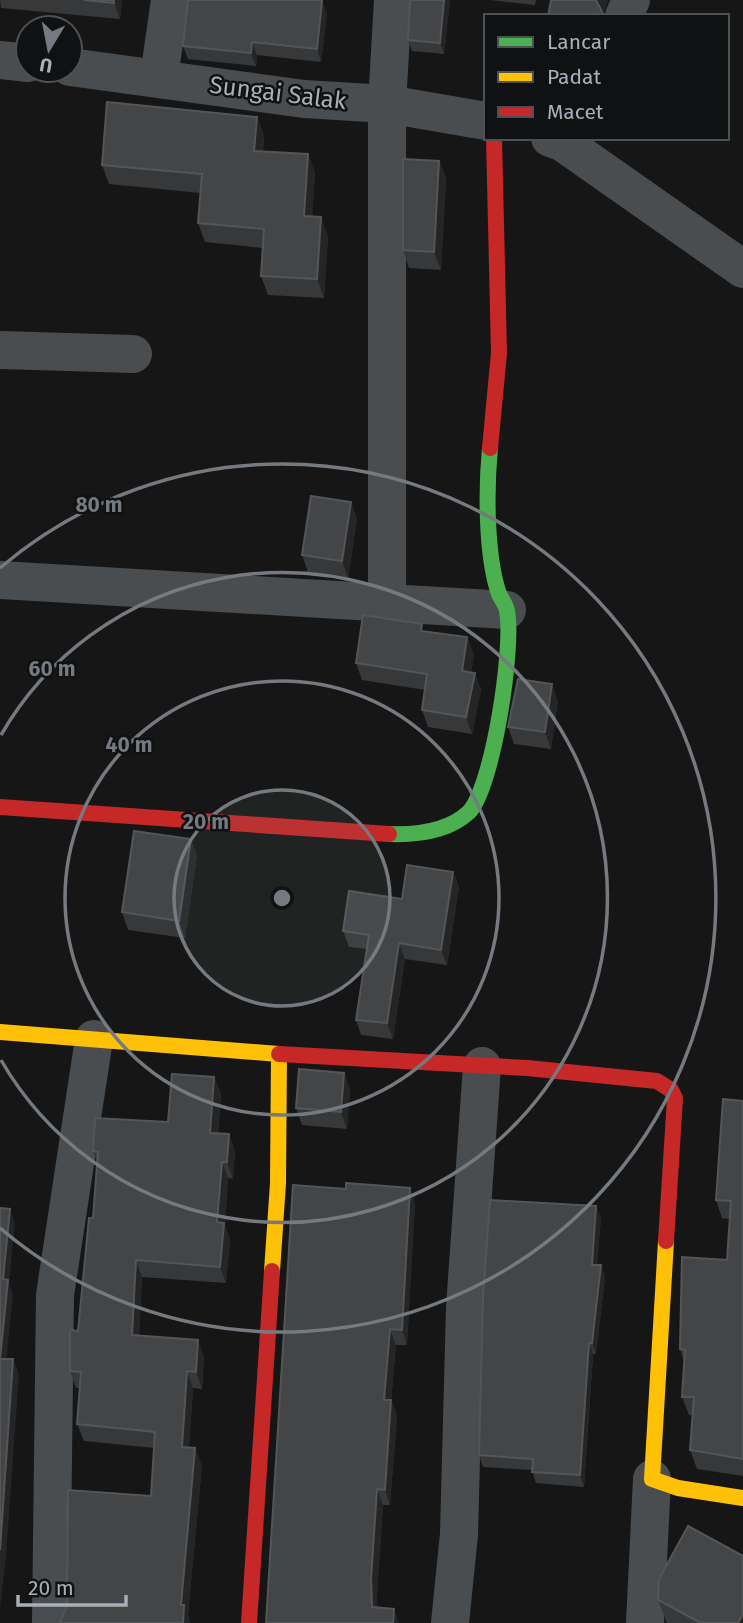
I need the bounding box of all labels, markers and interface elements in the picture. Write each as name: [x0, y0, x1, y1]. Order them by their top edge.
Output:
north arrow: [14, 14, 84, 84]
legend: [484, 14, 729, 140]
text: Lancar: [547, 29, 610, 55]
text: U: [38, 53, 54, 78]
text: Padat: [547, 64, 601, 90]
street label: Sungai Salak: [208, 71, 349, 115]
text: Macet: [547, 99, 604, 125]
text: 80 m: [75, 492, 123, 518]
text: 60 m: [29, 656, 75, 682]
text: 40 m: [106, 732, 152, 758]
text: 20 m: [183, 809, 229, 835]
centre of rings: [270, 886, 294, 910]
scale bar: [18, 1564, 126, 1608]
text: 20 m: [28, 1575, 74, 1601]

